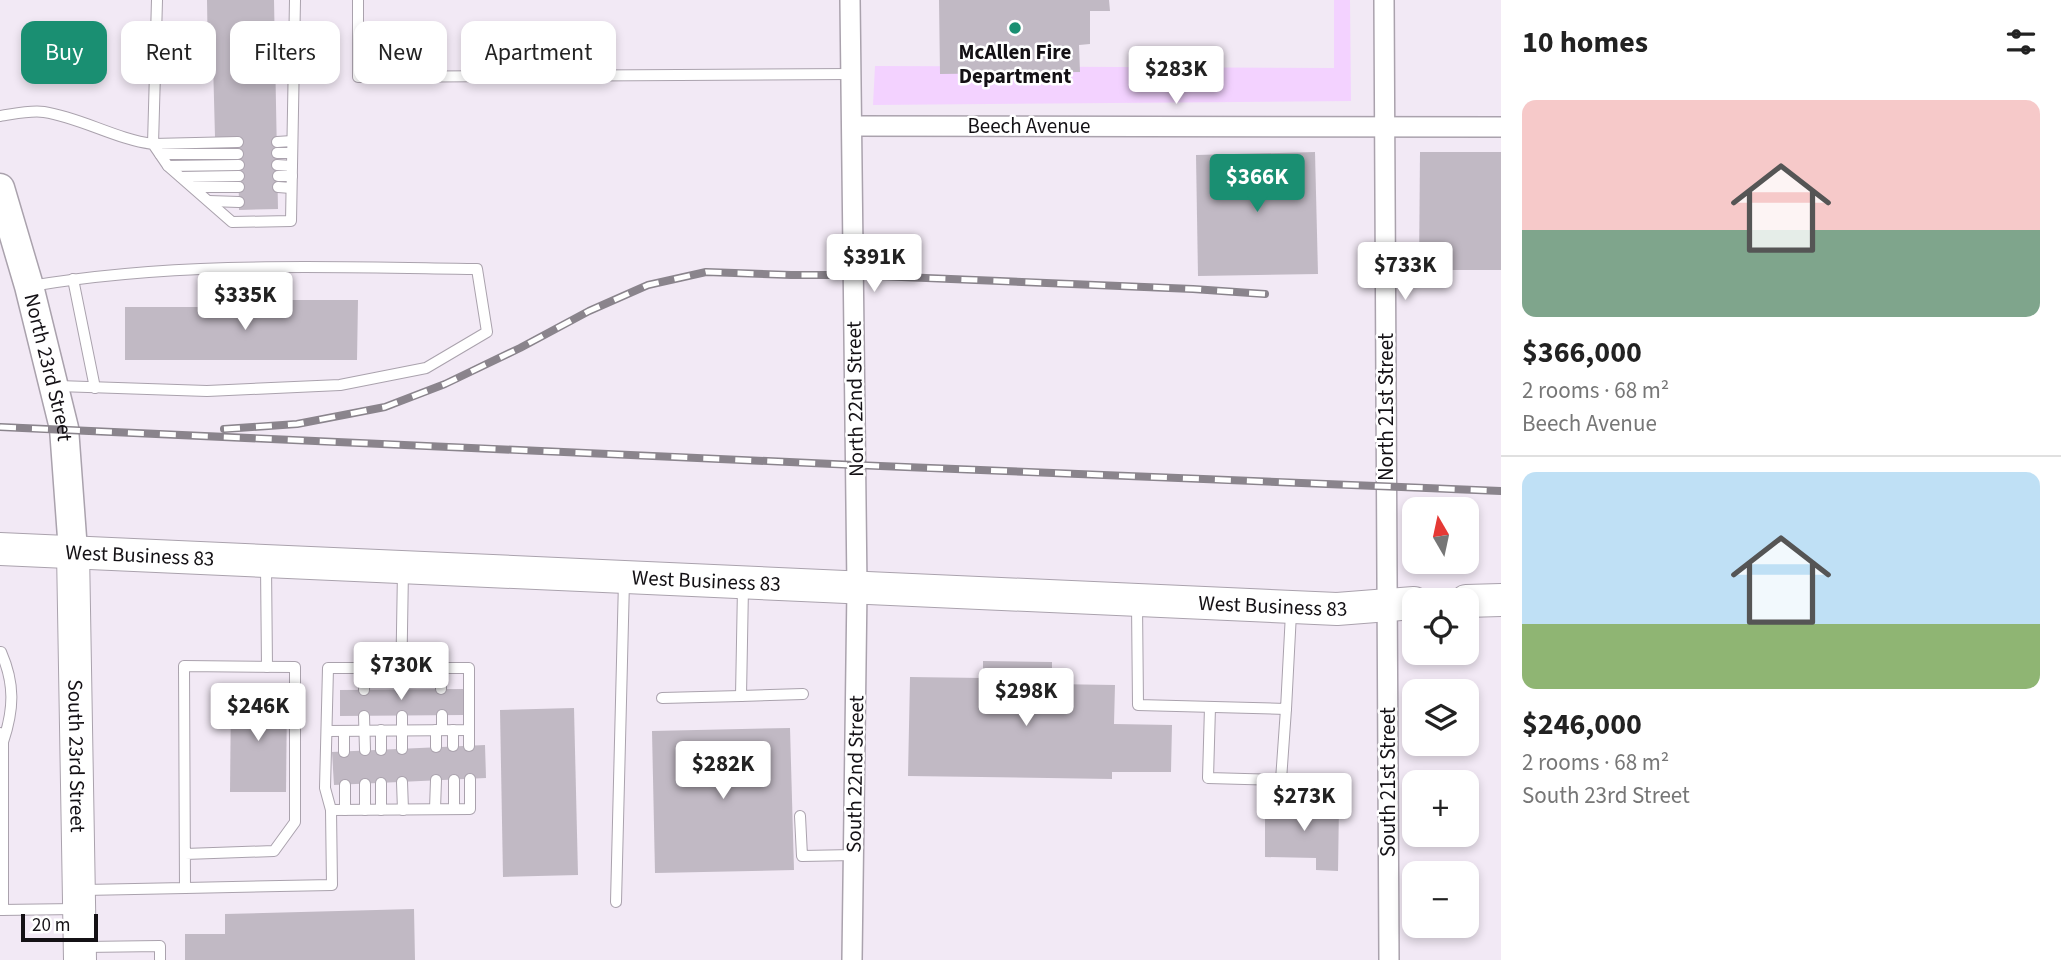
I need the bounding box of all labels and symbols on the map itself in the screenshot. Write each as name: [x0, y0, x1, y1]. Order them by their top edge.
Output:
marker: McAllen Fire Department: [1007, 20, 1023, 36]
place label: McAllen Fire Department: [959, 37, 1072, 91]
pin: $283K: [1127, 46, 1225, 106]
street label: Beech Avenue: [967, 111, 1091, 141]
pin: $366K: [1208, 154, 1306, 214]
pin: $391K: [825, 234, 923, 294]
pin: $733K: [1356, 243, 1454, 302]
pin: $335K: [196, 272, 294, 332]
street label: North 23rd Street: [16, 290, 80, 442]
street label: North 22nd Street: [839, 321, 871, 477]
street label: North 21st Street: [1371, 333, 1401, 481]
north arrow: [1402, 497, 1479, 574]
street label: West Business 83: [65, 537, 215, 574]
street label: West Business 83: [631, 562, 781, 599]
street label: West Business 83: [1198, 588, 1348, 624]
pin: $730K: [352, 642, 450, 702]
pin: $298K: [977, 668, 1075, 728]
street label: South 23rd Street: [60, 679, 93, 833]
pin: $246K: [209, 684, 307, 743]
street label: South 22nd Street: [839, 695, 871, 853]
street label: South 21st Street: [1373, 707, 1403, 857]
pin: $282K: [674, 742, 772, 801]
pin: $273K: [1255, 774, 1353, 833]
scale bar: [21, 911, 98, 943]

